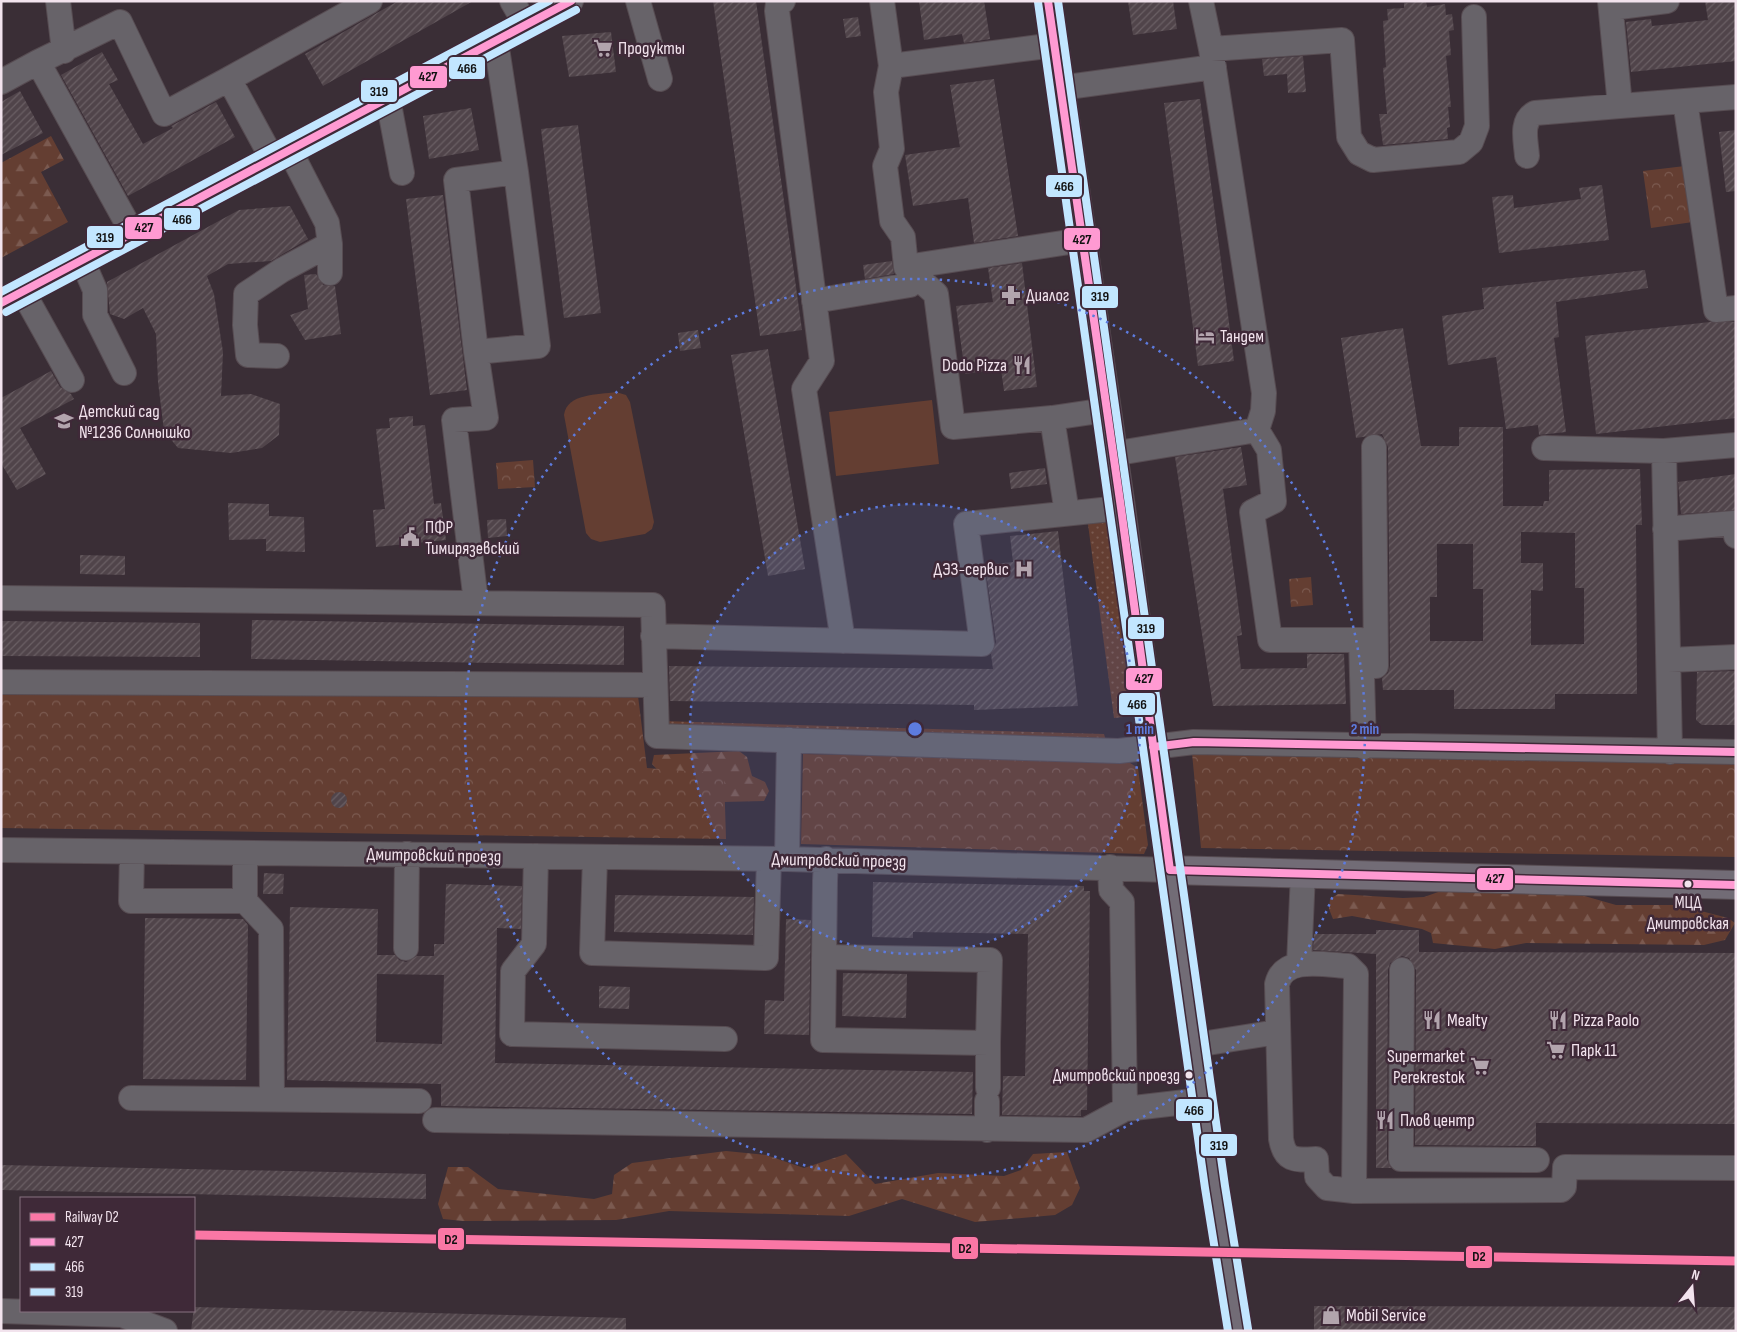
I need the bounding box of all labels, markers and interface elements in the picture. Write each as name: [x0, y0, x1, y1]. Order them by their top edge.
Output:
supermarket icon: Продукты: [592, 37, 614, 59]
place label: Продукты: [618, 38, 685, 59]
line badge: 466: [448, 56, 486, 80]
text: 466: [457, 60, 477, 77]
line badge: 427: [409, 65, 448, 89]
text: 427: [419, 68, 438, 85]
line badge: 319: [360, 79, 398, 103]
text: 319: [370, 83, 389, 100]
line badge: 466: [1045, 174, 1083, 198]
text: 466: [1054, 178, 1074, 195]
line badge: 466: [163, 207, 201, 231]
text: 466: [172, 211, 192, 228]
line badge: 427: [124, 216, 163, 240]
text: 427: [135, 219, 154, 236]
line badge: 319: [86, 225, 124, 249]
line badge: 427: [1063, 227, 1101, 251]
text: 319: [96, 229, 115, 246]
text: 427: [1073, 231, 1092, 248]
pharmacy icon: Диалог: [1000, 284, 1022, 306]
place label: Диалог: [1026, 285, 1070, 306]
line badge: 319: [1081, 285, 1119, 309]
text: 319: [1091, 288, 1110, 305]
hotel icon: Тандем: [1194, 325, 1216, 347]
place label: Тандем: [1220, 326, 1264, 347]
restaurant icon: Dodo Pizza: [1011, 354, 1033, 376]
place label: Dodo Pizza: [942, 355, 1007, 376]
place label: Детский сад №1236 Солнышко: [79, 401, 190, 443]
school or university icon: Детский сад №1236 Солнышко: [53, 410, 75, 432]
place label: ПФР Тимирязевский: [425, 517, 520, 559]
public building icon: ПФР Тимирязевский: [399, 526, 421, 548]
hospital icon: ДЭЗ-сервис: [1013, 558, 1035, 580]
place label: ДЭЗ-сервис: [934, 559, 1009, 580]
line badge: 319: [1127, 616, 1165, 640]
text: 319: [1137, 620, 1156, 637]
line badge: 427: [1125, 667, 1163, 691]
text: 427: [1135, 670, 1154, 687]
line badge: 466: [1118, 692, 1156, 716]
text: 466: [1127, 696, 1147, 713]
centre of rings: [906, 720, 924, 738]
text: 1 min: [1126, 720, 1154, 739]
text: 2 min: [1351, 720, 1379, 739]
street label: Дмитровский проезд: [367, 844, 501, 867]
street label: Дмитровский проезд: [772, 849, 906, 872]
line badge: 427: [1476, 867, 1514, 891]
text: 427: [1486, 870, 1505, 887]
marker: МЦД Дмитровская: [1683, 879, 1693, 889]
place label: МЦД Дмитровская: [1647, 893, 1729, 934]
restaurant icon: Mealty: [1421, 1009, 1443, 1031]
restaurant icon: Pizza Paolo: [1547, 1009, 1569, 1031]
place label: Mealty: [1447, 1010, 1488, 1031]
place label: Pizza Paolo: [1573, 1010, 1639, 1031]
supermarket icon: Парк 11: [1545, 1039, 1567, 1061]
place label: Парк 11: [1571, 1040, 1617, 1061]
place label: Supermarket Perekrestok: [1387, 1046, 1466, 1088]
supermarket icon: Supermarket Perekrestok: [1469, 1055, 1491, 1077]
place label: Дмитровский проезд: [1053, 1066, 1180, 1086]
marker: Дмитровский проезд: [1184, 1070, 1194, 1080]
line badge: 466: [1175, 1098, 1213, 1122]
text: 466: [1184, 1102, 1204, 1119]
restaurant icon: Плов центр: [1374, 1109, 1396, 1131]
place label: Плов центр: [1400, 1110, 1475, 1131]
line badge: 319: [1200, 1133, 1238, 1157]
text: 319: [1210, 1137, 1229, 1154]
legend: [20, 1197, 195, 1312]
text: Railway D2: [65, 1208, 119, 1227]
line badge: D2: [437, 1227, 465, 1251]
text: D2: [444, 1231, 458, 1248]
text: 427: [65, 1233, 84, 1252]
line badge: D2: [951, 1236, 979, 1260]
text: D2: [958, 1240, 972, 1257]
line badge: D2: [1465, 1245, 1493, 1269]
text: D2: [1472, 1248, 1486, 1265]
text: 466: [65, 1258, 84, 1277]
north arrow: [1667, 1262, 1717, 1312]
text: N: [1690, 1266, 1702, 1284]
text: 319: [65, 1283, 83, 1302]
shop icon: Mobil Service: [1320, 1304, 1342, 1326]
place label: Mobil Service: [1346, 1305, 1426, 1326]

